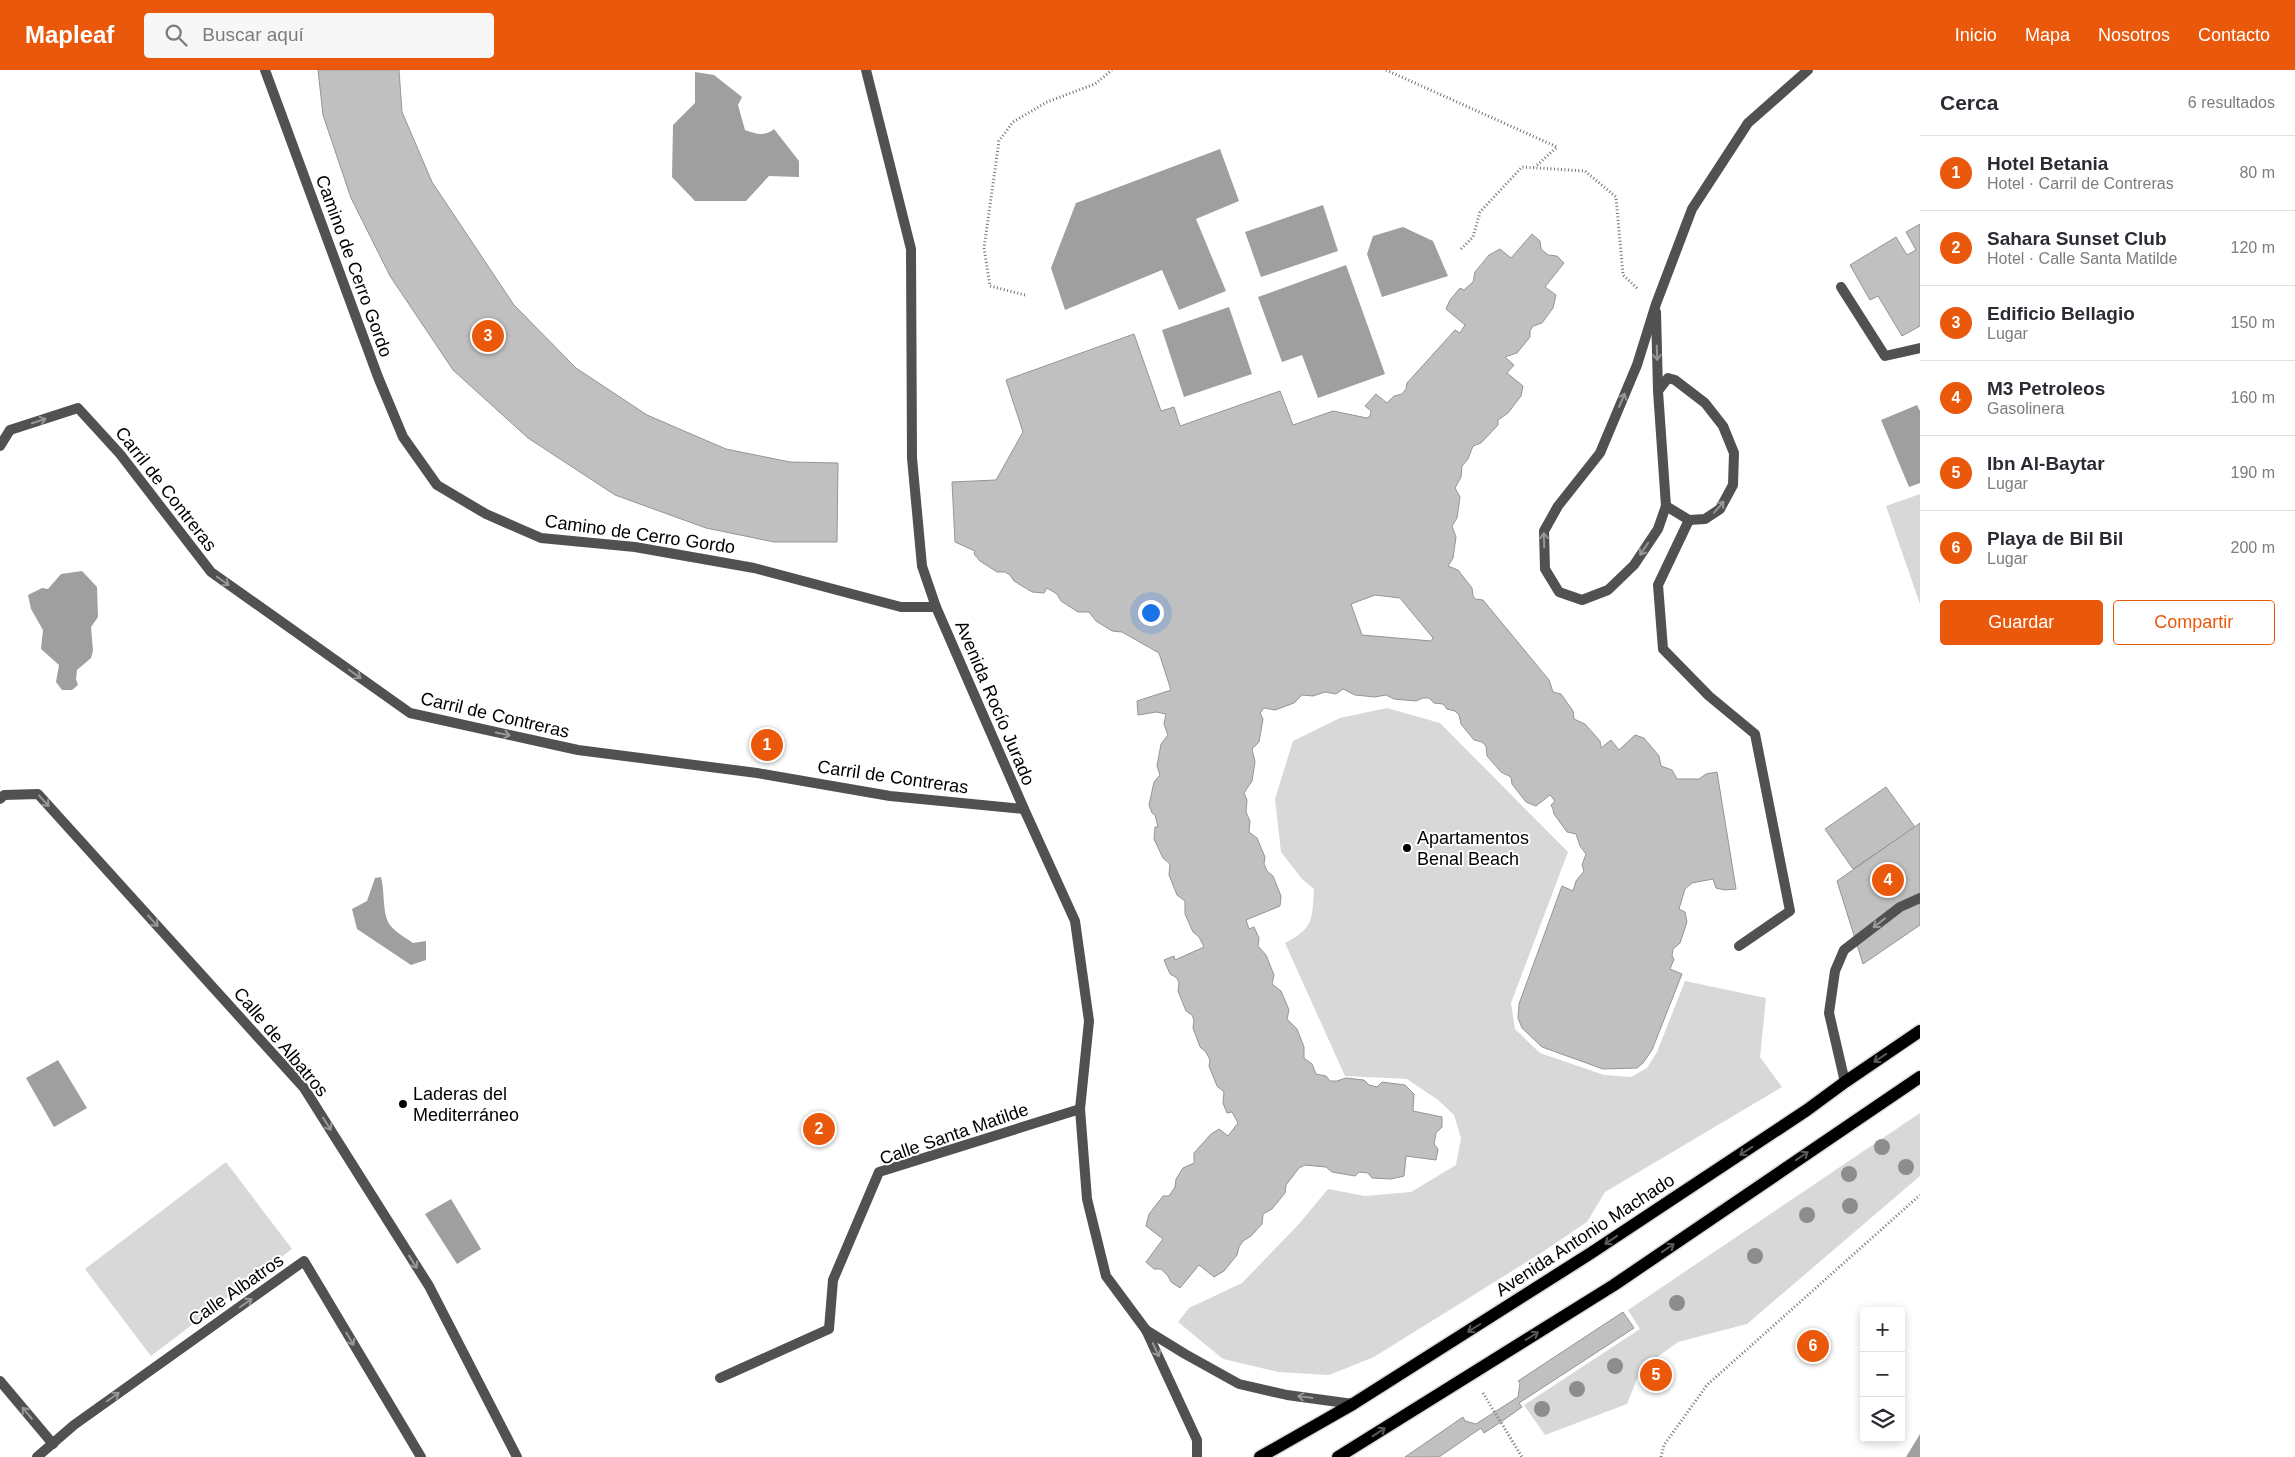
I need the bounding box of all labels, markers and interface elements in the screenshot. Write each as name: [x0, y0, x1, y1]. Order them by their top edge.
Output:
search box: [144, 13, 494, 58]
text: Mapleaf: [25, 21, 114, 48]
icon: search: [162, 21, 190, 49]
text: Buscar aquí: [202, 24, 304, 45]
text: Inicio: [1955, 25, 1997, 45]
text: Mapa: [2025, 25, 2070, 45]
text: Nosotros: [2098, 25, 2170, 45]
text: Contacto: [2198, 25, 2270, 45]
text: Cerca: [1940, 91, 1998, 114]
text: 6 resultados: [2188, 94, 2275, 111]
text: Hotel Betania: [1987, 153, 2108, 174]
text: 1: [1952, 164, 1960, 181]
text: 80 m: [2239, 164, 2275, 181]
street label: Camino de Cerro Gordo: [312, 172, 396, 360]
text: Hotel · Carril de Contreras: [1987, 175, 2174, 192]
text: Sahara Sunset Club: [1987, 228, 2167, 249]
text: 2: [1952, 239, 1960, 256]
text: 120 m: [2231, 239, 2275, 256]
text: Hotel · Calle Santa Matilde: [1987, 250, 2177, 267]
text: Edificio Bellagio: [1987, 303, 2135, 324]
text: 3: [1952, 314, 1960, 331]
text: 150 m: [2231, 314, 2275, 331]
pin: 3: [472, 317, 504, 355]
text: Lugar: [1987, 325, 2028, 342]
one-way arrow: [1652, 344, 1662, 360]
text: M3 Petroleos: [1987, 378, 2105, 399]
text: 4: [1952, 389, 1960, 406]
text: 160 m: [2231, 389, 2275, 406]
one-way arrow: [1618, 393, 1627, 408]
text: Gasolinera: [1987, 400, 2064, 417]
one-way arrow: [30, 416, 46, 425]
street label: Carril de Contreras: [111, 423, 221, 555]
text: Ibn Al-Baytar: [1987, 453, 2105, 474]
text: 5: [1952, 464, 1960, 481]
text: 190 m: [2231, 464, 2275, 481]
text: Lugar: [1987, 475, 2028, 492]
one-way arrow: [1712, 501, 1724, 514]
street label: Camino de Cerro Gordo: [543, 511, 737, 557]
text: Playa de Bil Bil: [1987, 528, 2123, 549]
one-way arrow: [1540, 532, 1549, 548]
text: 6: [1952, 539, 1960, 556]
text: 200 m: [2231, 539, 2275, 556]
one-way arrow: [1639, 542, 1649, 556]
text: Lugar: [1987, 550, 2028, 567]
one-way arrow: [215, 576, 229, 586]
your location: [1138, 600, 1164, 626]
button: Guardar: [1940, 600, 2103, 645]
button: Compartir: [2113, 600, 2275, 645]
street label: Avenida Rocío Jurado: [951, 618, 1039, 788]
one-way arrow: [348, 669, 361, 680]
street label: Carril de Contreras: [419, 688, 571, 742]
pin: 1: [751, 726, 783, 764]
one-way arrow: [495, 730, 511, 739]
street label: Carril de Contreras: [816, 757, 970, 797]
one-way arrow: [38, 794, 50, 807]
place label: Apartamentos Benal Beach: [1417, 828, 1529, 869]
marker: Apartamentos Benal Beach: [1401, 842, 1413, 854]
pin: 4: [1872, 861, 1904, 899]
one-way arrow: [147, 915, 159, 928]
one-way arrow: [1873, 918, 1886, 929]
street label: Calle de Albatros: [230, 983, 332, 1101]
one-way arrow: [1873, 1053, 1887, 1063]
place label: Laderas del Mediterráneo: [413, 1084, 519, 1125]
marker: Laderas del Mediterráneo: [397, 1098, 409, 1110]
street label: Calle Santa Matilde: [877, 1099, 1031, 1169]
pin: 2: [803, 1110, 835, 1148]
one-way arrow: [322, 1117, 332, 1131]
one-way arrow: [1740, 1146, 1754, 1156]
one-way arrow: [1795, 1151, 1809, 1161]
street label: Avenida Antonio Machado: [1492, 1170, 1678, 1300]
one-way arrow: [1604, 1236, 1618, 1246]
one-way arrow: [1661, 1243, 1675, 1253]
street label: Calle Albatros: [185, 1250, 287, 1330]
one-way arrow: [409, 1254, 419, 1268]
one-way arrow: [238, 1298, 252, 1308]
map controls: [1860, 1307, 1905, 1442]
button: +: [1860, 1307, 1905, 1352]
one-way arrow: [1467, 1323, 1481, 1333]
pin: 6: [1797, 1327, 1829, 1365]
one-way arrow: [1524, 1330, 1538, 1340]
one-way arrow: [346, 1331, 356, 1345]
one-way arrow: [1151, 1342, 1161, 1357]
button: −: [1860, 1352, 1905, 1397]
pin: 5: [1640, 1356, 1672, 1394]
one-way arrow: [106, 1392, 120, 1402]
one-way arrow: [1297, 1392, 1313, 1402]
button: layers: [1860, 1397, 1905, 1442]
one-way arrow: [21, 1406, 32, 1419]
one-way arrow: [1372, 1426, 1386, 1436]

